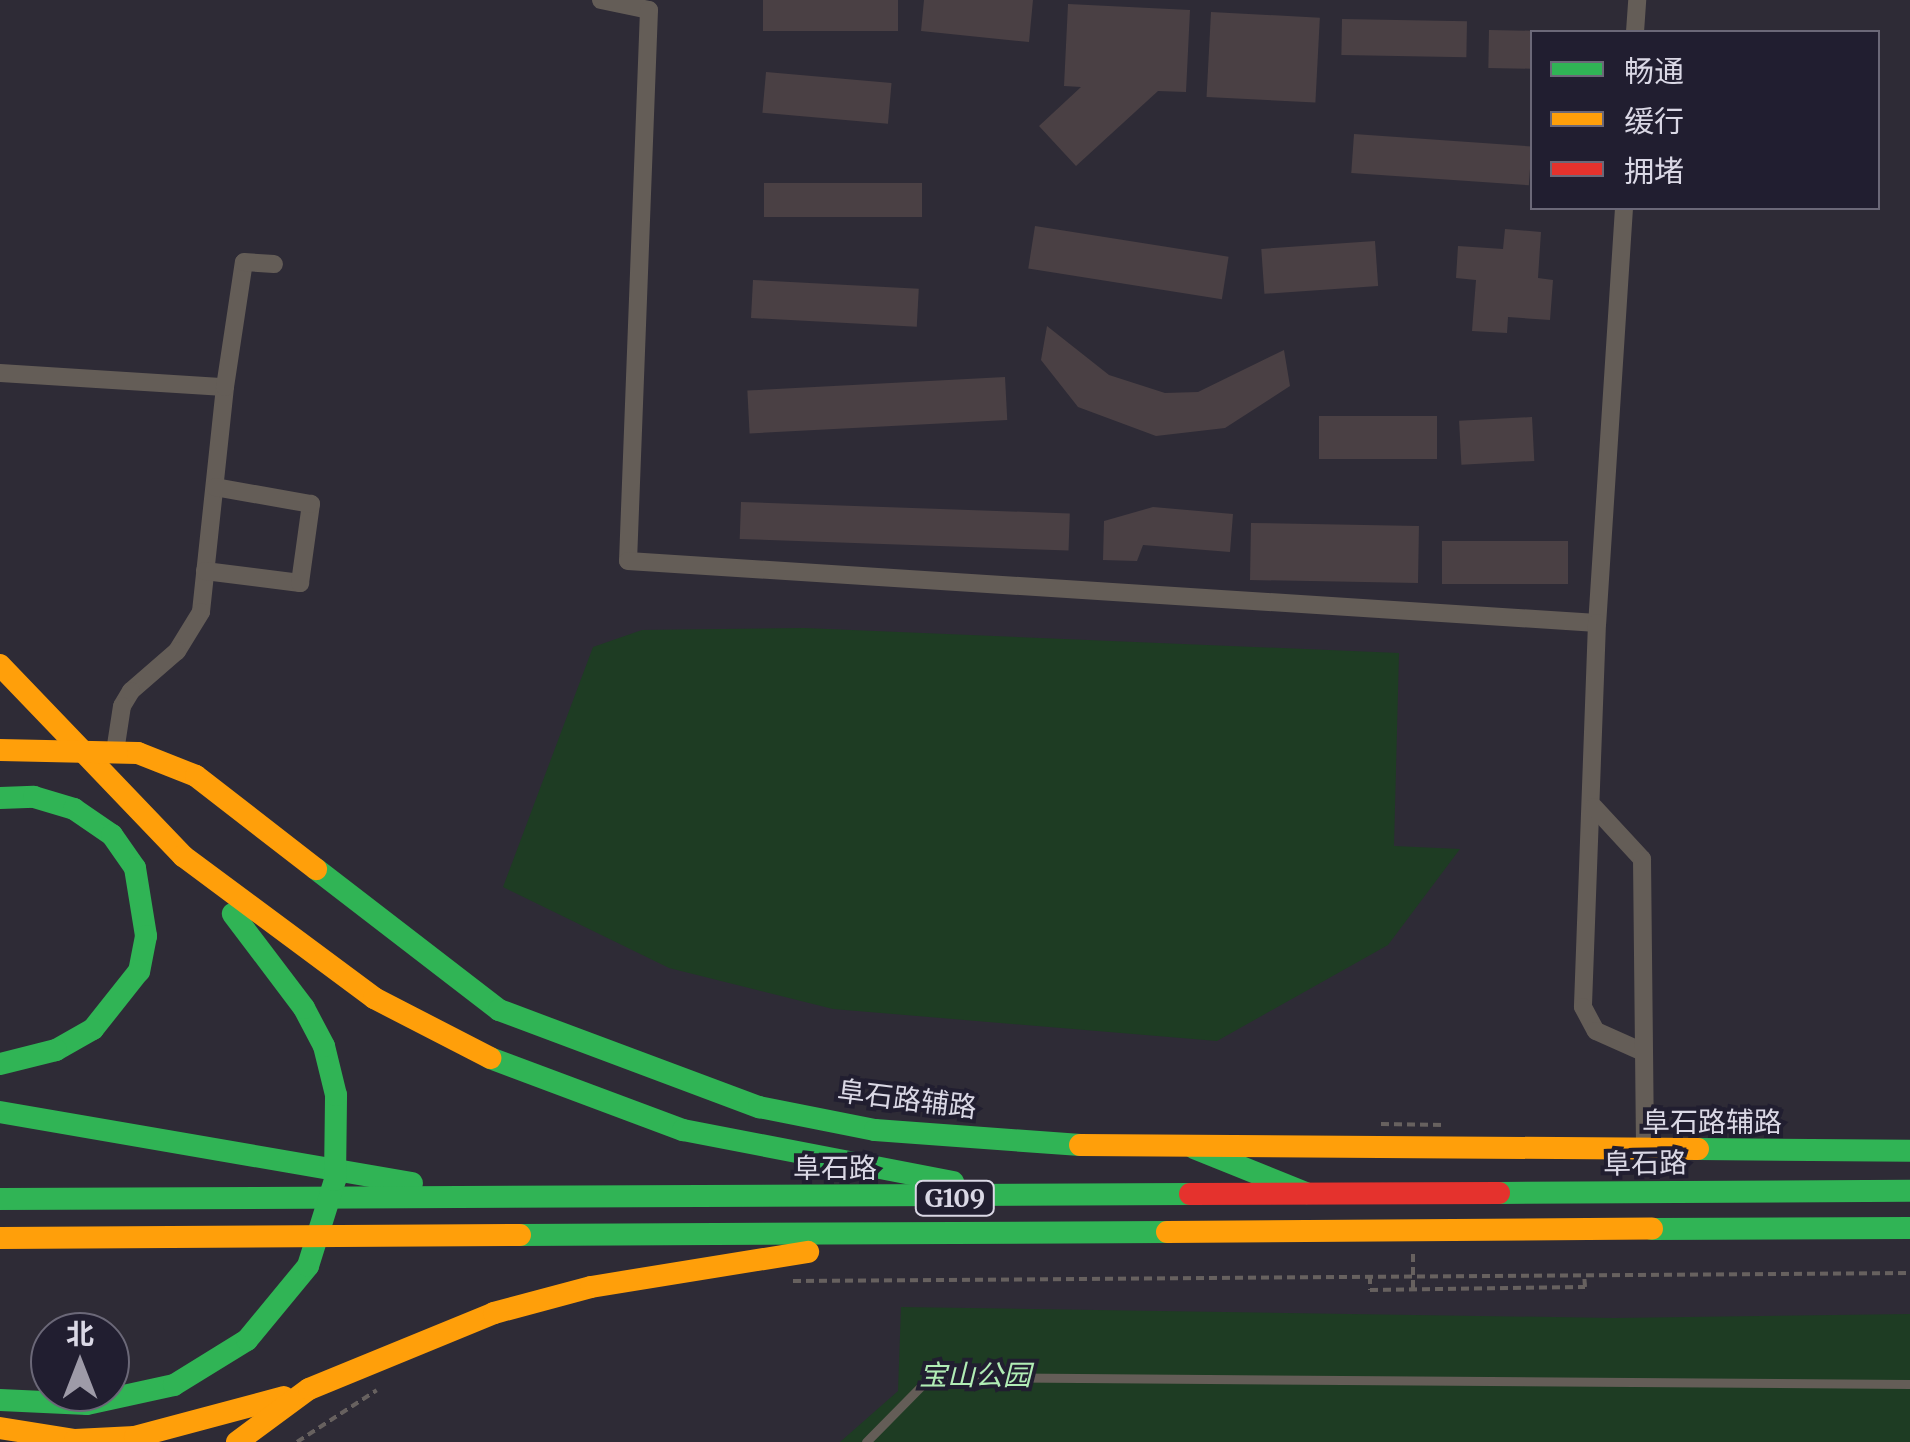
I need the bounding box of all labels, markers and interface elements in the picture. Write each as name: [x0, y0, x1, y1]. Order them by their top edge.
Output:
legend: [1530, 30, 1880, 210]
text: 畅通: [1624, 52, 1684, 90]
text: 缓行: [1624, 102, 1684, 140]
text: 拥堵: [1624, 152, 1684, 190]
street label: 阜石路辅路: [835, 1074, 979, 1124]
street label: 阜石路辅路: [1642, 1105, 1782, 1139]
street label: 阜石路: [1603, 1145, 1687, 1181]
street label: 阜石路: [793, 1151, 877, 1185]
road number: G109: [912, 1178, 998, 1218]
north arrow: [30, 1312, 130, 1412]
text: 北: [66, 1316, 94, 1352]
park label: 宝山公园: [919, 1358, 1031, 1392]

